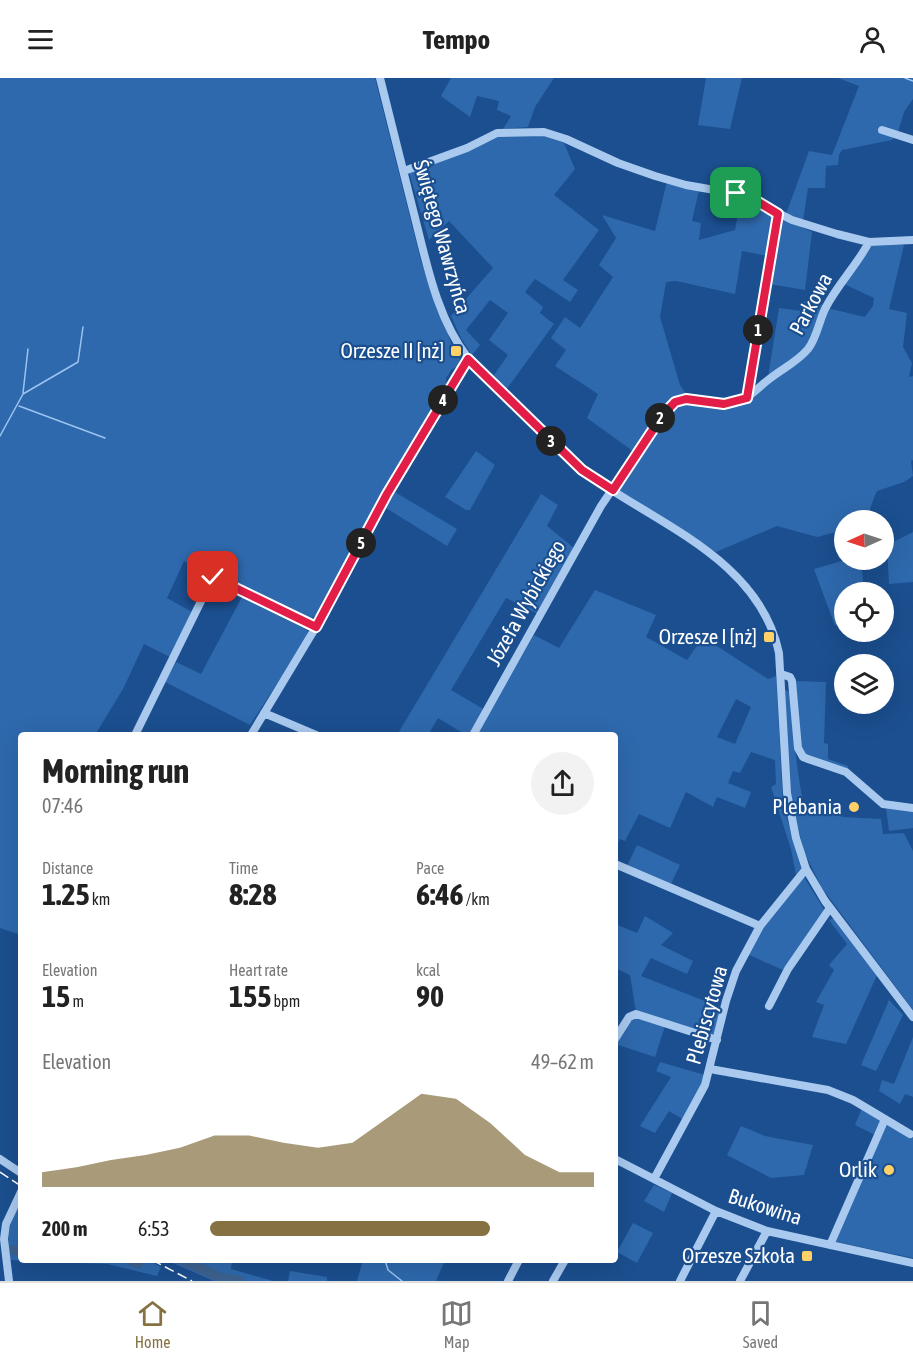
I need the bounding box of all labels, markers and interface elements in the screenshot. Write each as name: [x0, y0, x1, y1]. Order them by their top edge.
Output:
icon: menu: [24, 23, 57, 56]
icon: person: [856, 23, 889, 56]
text: Tempo: [423, 24, 490, 55]
street label: Świętego Wawrzyńca: [409, 157, 476, 317]
pin: [710, 167, 761, 218]
icon: arrive: [719, 176, 752, 209]
street label: Parkowa: [784, 269, 836, 338]
pin: 1: [743, 315, 773, 345]
text: 1: [754, 321, 762, 339]
place label: Orzesze II [nż]: [340, 338, 444, 362]
marker: Orzesze II [nż]: [449, 344, 463, 358]
pin: 4: [428, 385, 458, 415]
text: 4: [439, 391, 447, 409]
pin: 2: [645, 403, 675, 433]
text: 2: [656, 409, 664, 427]
pin: 3: [536, 426, 566, 456]
text: 3: [547, 432, 555, 450]
north arrow: [834, 510, 894, 570]
map controls: [834, 510, 894, 714]
pin: 5: [346, 528, 376, 558]
text: 5: [357, 534, 365, 552]
street label: Józefa Wybickiego: [481, 536, 569, 669]
pin: [187, 551, 238, 602]
icon: check: [196, 560, 229, 593]
button: locate: [834, 582, 894, 642]
place label: Orzesze I [nż]: [659, 624, 757, 648]
marker: Orzesze I [nż]: [762, 630, 776, 644]
button: layers: [834, 654, 894, 714]
text: Morning run: [42, 752, 189, 790]
button: share: [531, 752, 594, 815]
text: 07:46: [42, 794, 83, 817]
place label: Plebania: [772, 794, 842, 818]
marker: Plebania: [847, 800, 861, 814]
text: Distance: [42, 859, 93, 877]
text: Time: [229, 859, 258, 877]
text: Pace: [416, 859, 444, 877]
text: 1.25: [42, 877, 90, 911]
text: 8:28: [229, 877, 277, 911]
text: 6:46: [416, 877, 464, 911]
text: km: [90, 890, 110, 908]
text: /km: [464, 890, 490, 908]
text: Elevation: [42, 961, 97, 979]
text: Heart rate: [229, 961, 288, 979]
text: kcal: [416, 961, 440, 979]
street label: Plebiscytowa: [681, 963, 732, 1067]
text: 15: [42, 979, 70, 1013]
text: 155: [229, 979, 271, 1013]
text: 90: [416, 979, 444, 1013]
text: m: [70, 992, 84, 1010]
text: bpm: [271, 992, 300, 1010]
text: Elevation: [42, 1050, 111, 1073]
text: 49–62 m: [531, 1050, 594, 1073]
place label: Orlik: [839, 1157, 877, 1181]
marker: Orlik: [882, 1163, 896, 1177]
street label: Bukowina: [726, 1183, 805, 1229]
text: 200 m: [42, 1217, 87, 1240]
text: 6:53: [138, 1217, 170, 1240]
place label: Orzesze Szkoła: [682, 1243, 795, 1267]
marker: Orzesze Szkoła: [800, 1249, 814, 1263]
tab: Home: [135, 1297, 170, 1351]
tab: Map: [440, 1297, 473, 1351]
tab: Saved: [743, 1297, 778, 1351]

